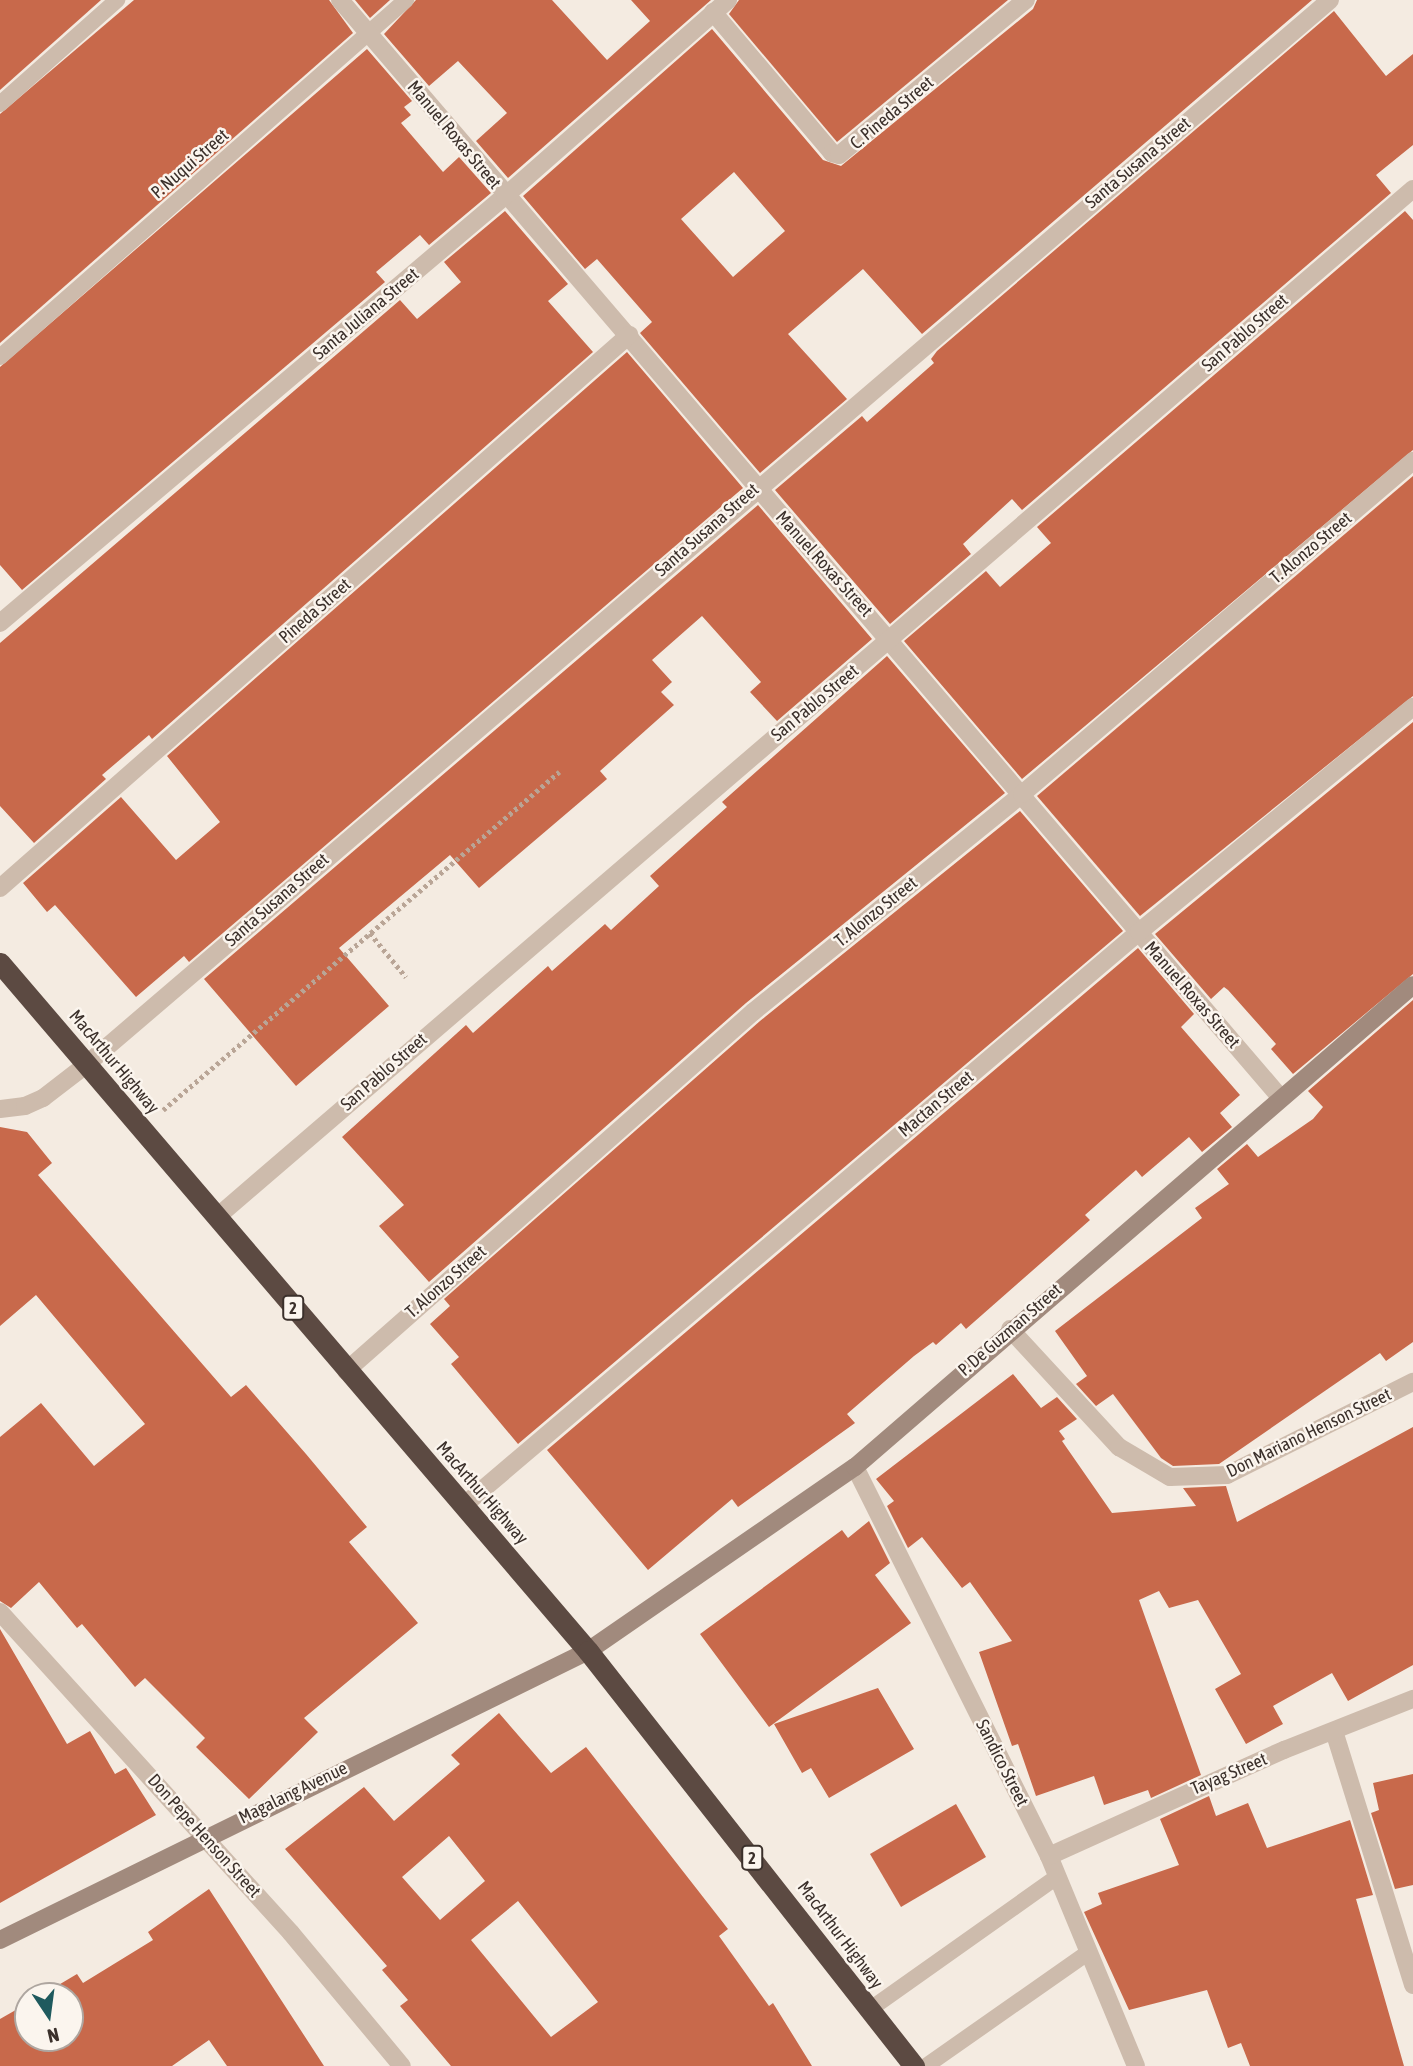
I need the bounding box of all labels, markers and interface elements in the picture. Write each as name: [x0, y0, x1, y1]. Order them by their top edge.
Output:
street label: C. Pineda Street: [846, 72, 938, 154]
street label: Manuel Roxas Street: [403, 77, 505, 193]
street label: Santa Susana Street: [1081, 113, 1195, 213]
street label: P. Nuqui Street: [147, 125, 233, 203]
street label: Santa Juliana Street: [309, 263, 423, 365]
street label: San Pablo Street: [1197, 290, 1293, 376]
street label: Santa Susana Street: [651, 479, 763, 581]
street label: Manuel Roxas Street: [771, 507, 877, 621]
street label: T. Alonzo Street: [1266, 508, 1356, 588]
street label: Pineda Street: [275, 574, 355, 648]
street label: San Pablo Street: [767, 660, 863, 746]
street label: Santa Susana Street: [221, 849, 333, 951]
street label: T. Alonzo Street: [830, 872, 922, 952]
street label: Manuel Roxas Street: [1140, 937, 1244, 1053]
street label: MacArthur Highway: [64, 1006, 164, 1118]
street label: San Pablo Street: [336, 1029, 432, 1115]
street label: Mactan Street: [894, 1066, 978, 1142]
street label: T. Alonzo Street: [401, 1241, 491, 1323]
street label: P. De Guzman Street: [954, 1279, 1066, 1381]
road number: 2: [281, 1296, 305, 1320]
street label: Don Mariano Henson Street: [1223, 1384, 1395, 1482]
street label: MacArthur Highway: [432, 1437, 532, 1549]
street label: Sandico Street: [971, 1716, 1033, 1810]
street label: Tayag Street: [1188, 1748, 1270, 1800]
street label: Magalang Avenue: [235, 1757, 351, 1829]
street label: Don Pepe Henson Street: [143, 1770, 265, 1902]
road number: 2: [740, 1846, 764, 1870]
street label: MacArthur Highway: [793, 1877, 887, 1993]
north arrow: [14, 1982, 84, 2052]
text: N: [45, 2024, 61, 2047]

